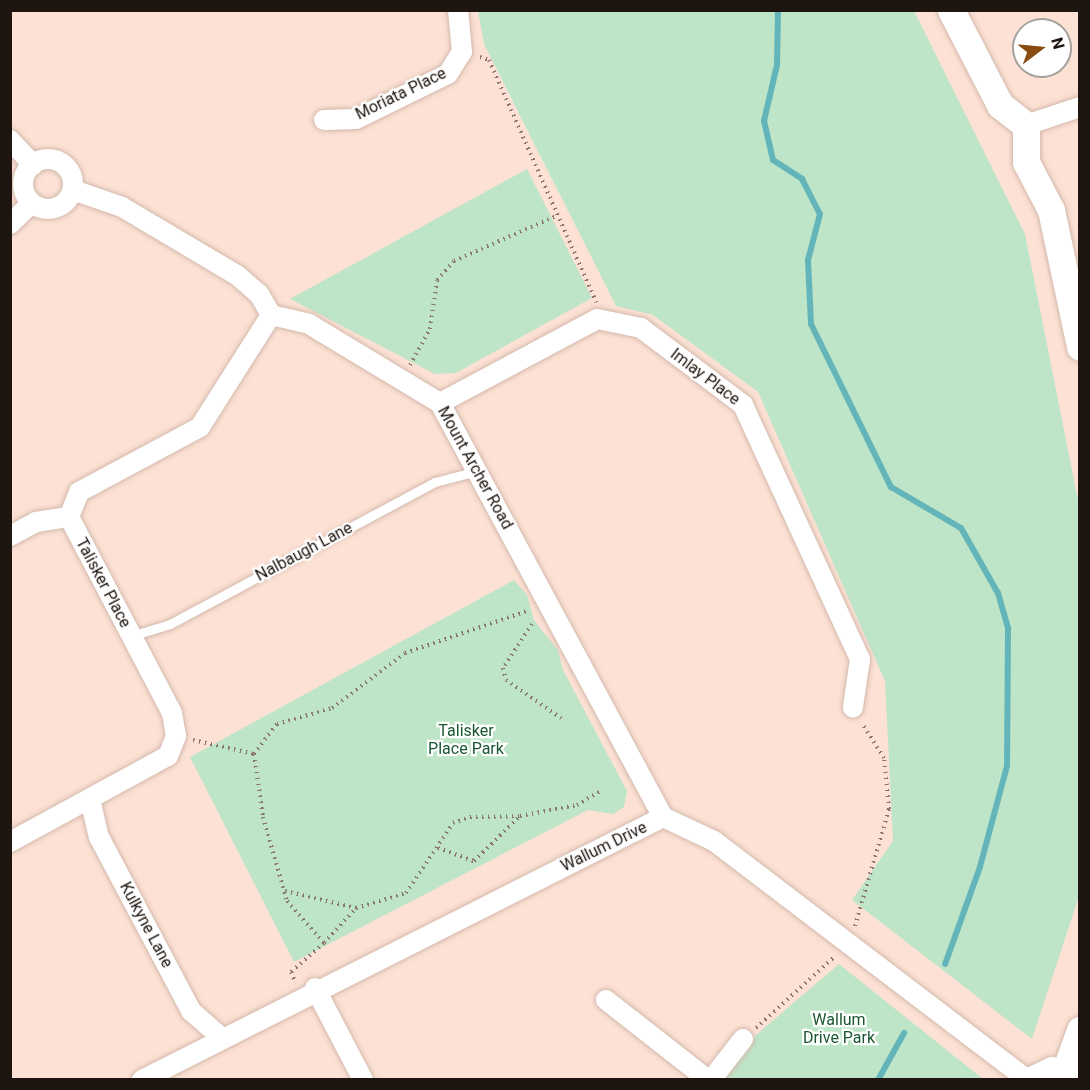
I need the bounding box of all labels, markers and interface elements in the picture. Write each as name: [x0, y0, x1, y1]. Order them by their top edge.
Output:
north arrow: [1012, 18, 1072, 78]
text: N: [1047, 35, 1069, 51]
street label: Moriata Place: [352, 64, 450, 124]
street label: Imlay Place: [667, 345, 743, 409]
street label: Mount Archer Road: [433, 403, 517, 533]
street label: Nalbaugh Lane: [252, 518, 356, 586]
street label: Talisker Place: [71, 535, 135, 631]
park label: Talisker Place Park: [428, 721, 504, 759]
street label: Wallum Drive: [558, 818, 650, 876]
street label: Kulkyne Lane: [115, 879, 177, 971]
park label: Wallum Drive Park: [803, 1010, 875, 1048]

